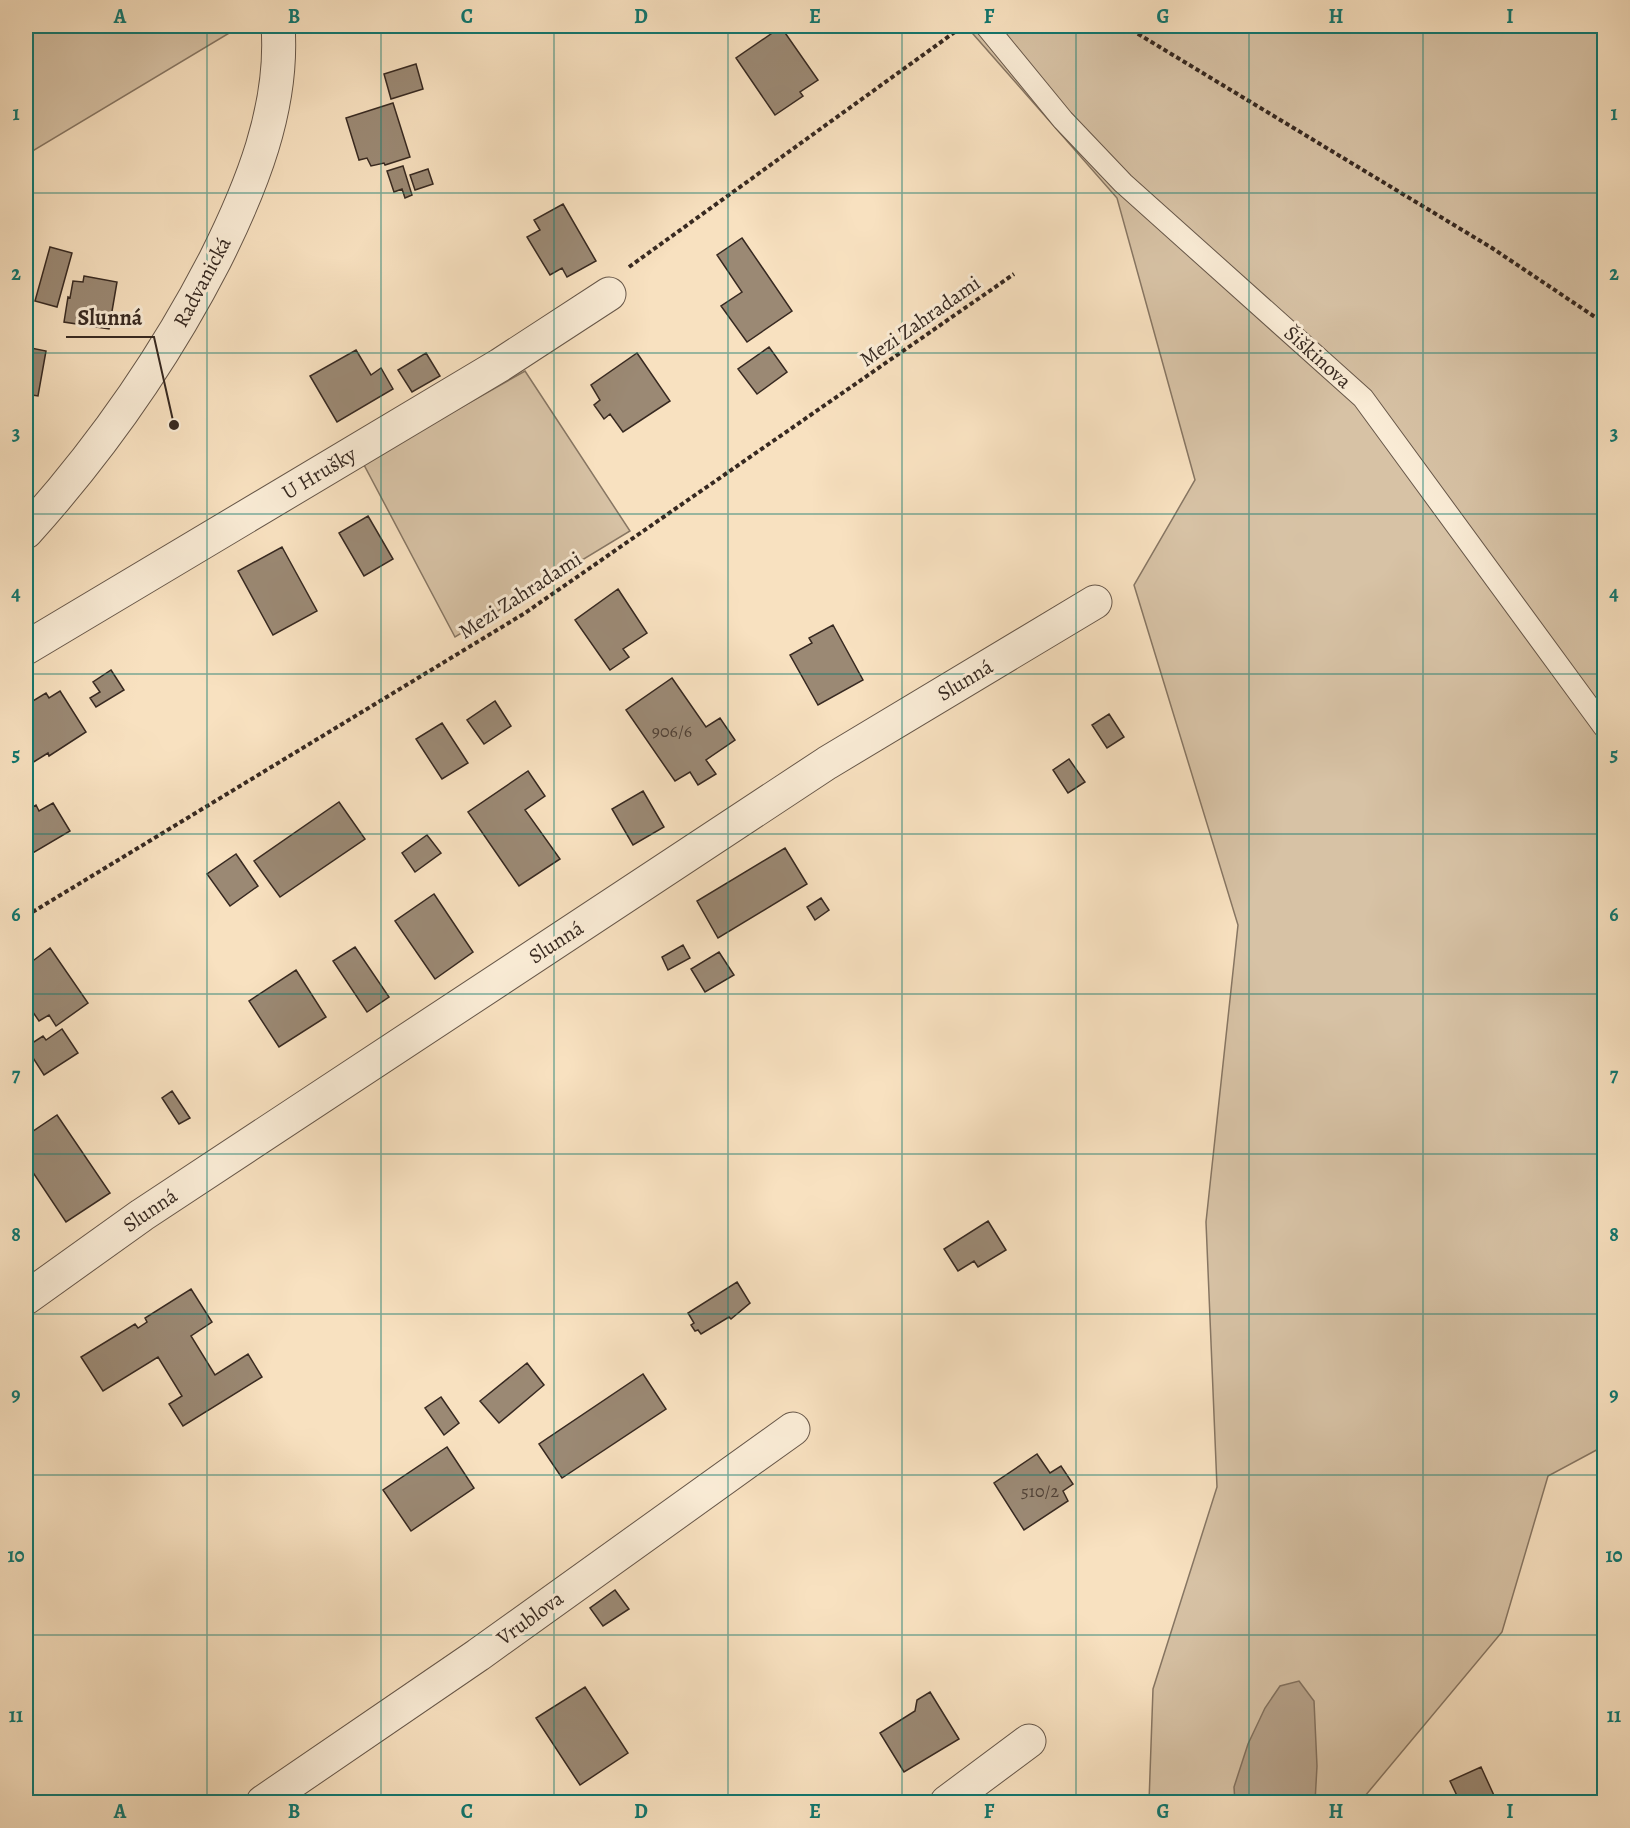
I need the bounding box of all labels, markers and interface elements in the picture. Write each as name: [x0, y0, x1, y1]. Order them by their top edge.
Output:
text: A: [113, 3, 127, 30]
text: B: [288, 3, 300, 30]
text: C: [461, 3, 473, 30]
text: D: [634, 3, 648, 30]
text: E: [809, 3, 821, 30]
text: F: [984, 3, 995, 30]
text: G: [1156, 3, 1170, 30]
text: H: [1329, 3, 1344, 30]
text: I: [1506, 3, 1514, 30]
text: 1: [12, 100, 20, 127]
text: 1: [1610, 100, 1618, 127]
street label: Radvanická: [167, 232, 238, 332]
text: 2: [11, 260, 21, 287]
text: 2: [1609, 260, 1619, 287]
street label: Mezi Zahradami: [854, 269, 986, 373]
callout: Slunná: [66, 297, 154, 337]
text: Slunná: [78, 303, 143, 333]
street label: Šiškinova: [1278, 319, 1358, 395]
text: 3: [12, 420, 20, 447]
text: 3: [1610, 420, 1618, 447]
street label: U Hrušky: [277, 440, 362, 506]
street label: Mezi Zahradami: [453, 545, 587, 645]
text: 4: [11, 580, 21, 607]
text: 4: [1609, 580, 1619, 607]
street label: Slunná: [932, 652, 998, 708]
house number: 906/6: [652, 719, 692, 743]
text: 5: [12, 741, 20, 768]
text: 5: [1610, 741, 1618, 768]
text: 6: [11, 901, 21, 928]
text: 6: [1609, 901, 1619, 928]
street label: Slunná: [523, 914, 589, 970]
text: 7: [12, 1061, 21, 1088]
text: 7: [1610, 1061, 1619, 1088]
street label: Slunná: [117, 1181, 183, 1238]
text: 8: [11, 1221, 21, 1248]
text: 8: [1609, 1221, 1619, 1248]
text: 9: [11, 1381, 21, 1408]
text: 9: [1609, 1381, 1619, 1408]
house number: 510/2: [1021, 1479, 1059, 1503]
text: 10: [7, 1542, 25, 1569]
text: 10: [1605, 1542, 1623, 1569]
street label: Vrublova: [490, 1584, 569, 1652]
text: 11: [9, 1702, 23, 1729]
text: 11: [1607, 1702, 1621, 1729]
text: A: [113, 1798, 127, 1825]
text: B: [288, 1798, 300, 1825]
text: C: [461, 1798, 473, 1825]
text: D: [634, 1798, 648, 1825]
text: E: [809, 1798, 821, 1825]
text: F: [984, 1798, 995, 1825]
text: G: [1156, 1798, 1170, 1825]
text: H: [1329, 1798, 1344, 1825]
text: I: [1506, 1798, 1514, 1825]

